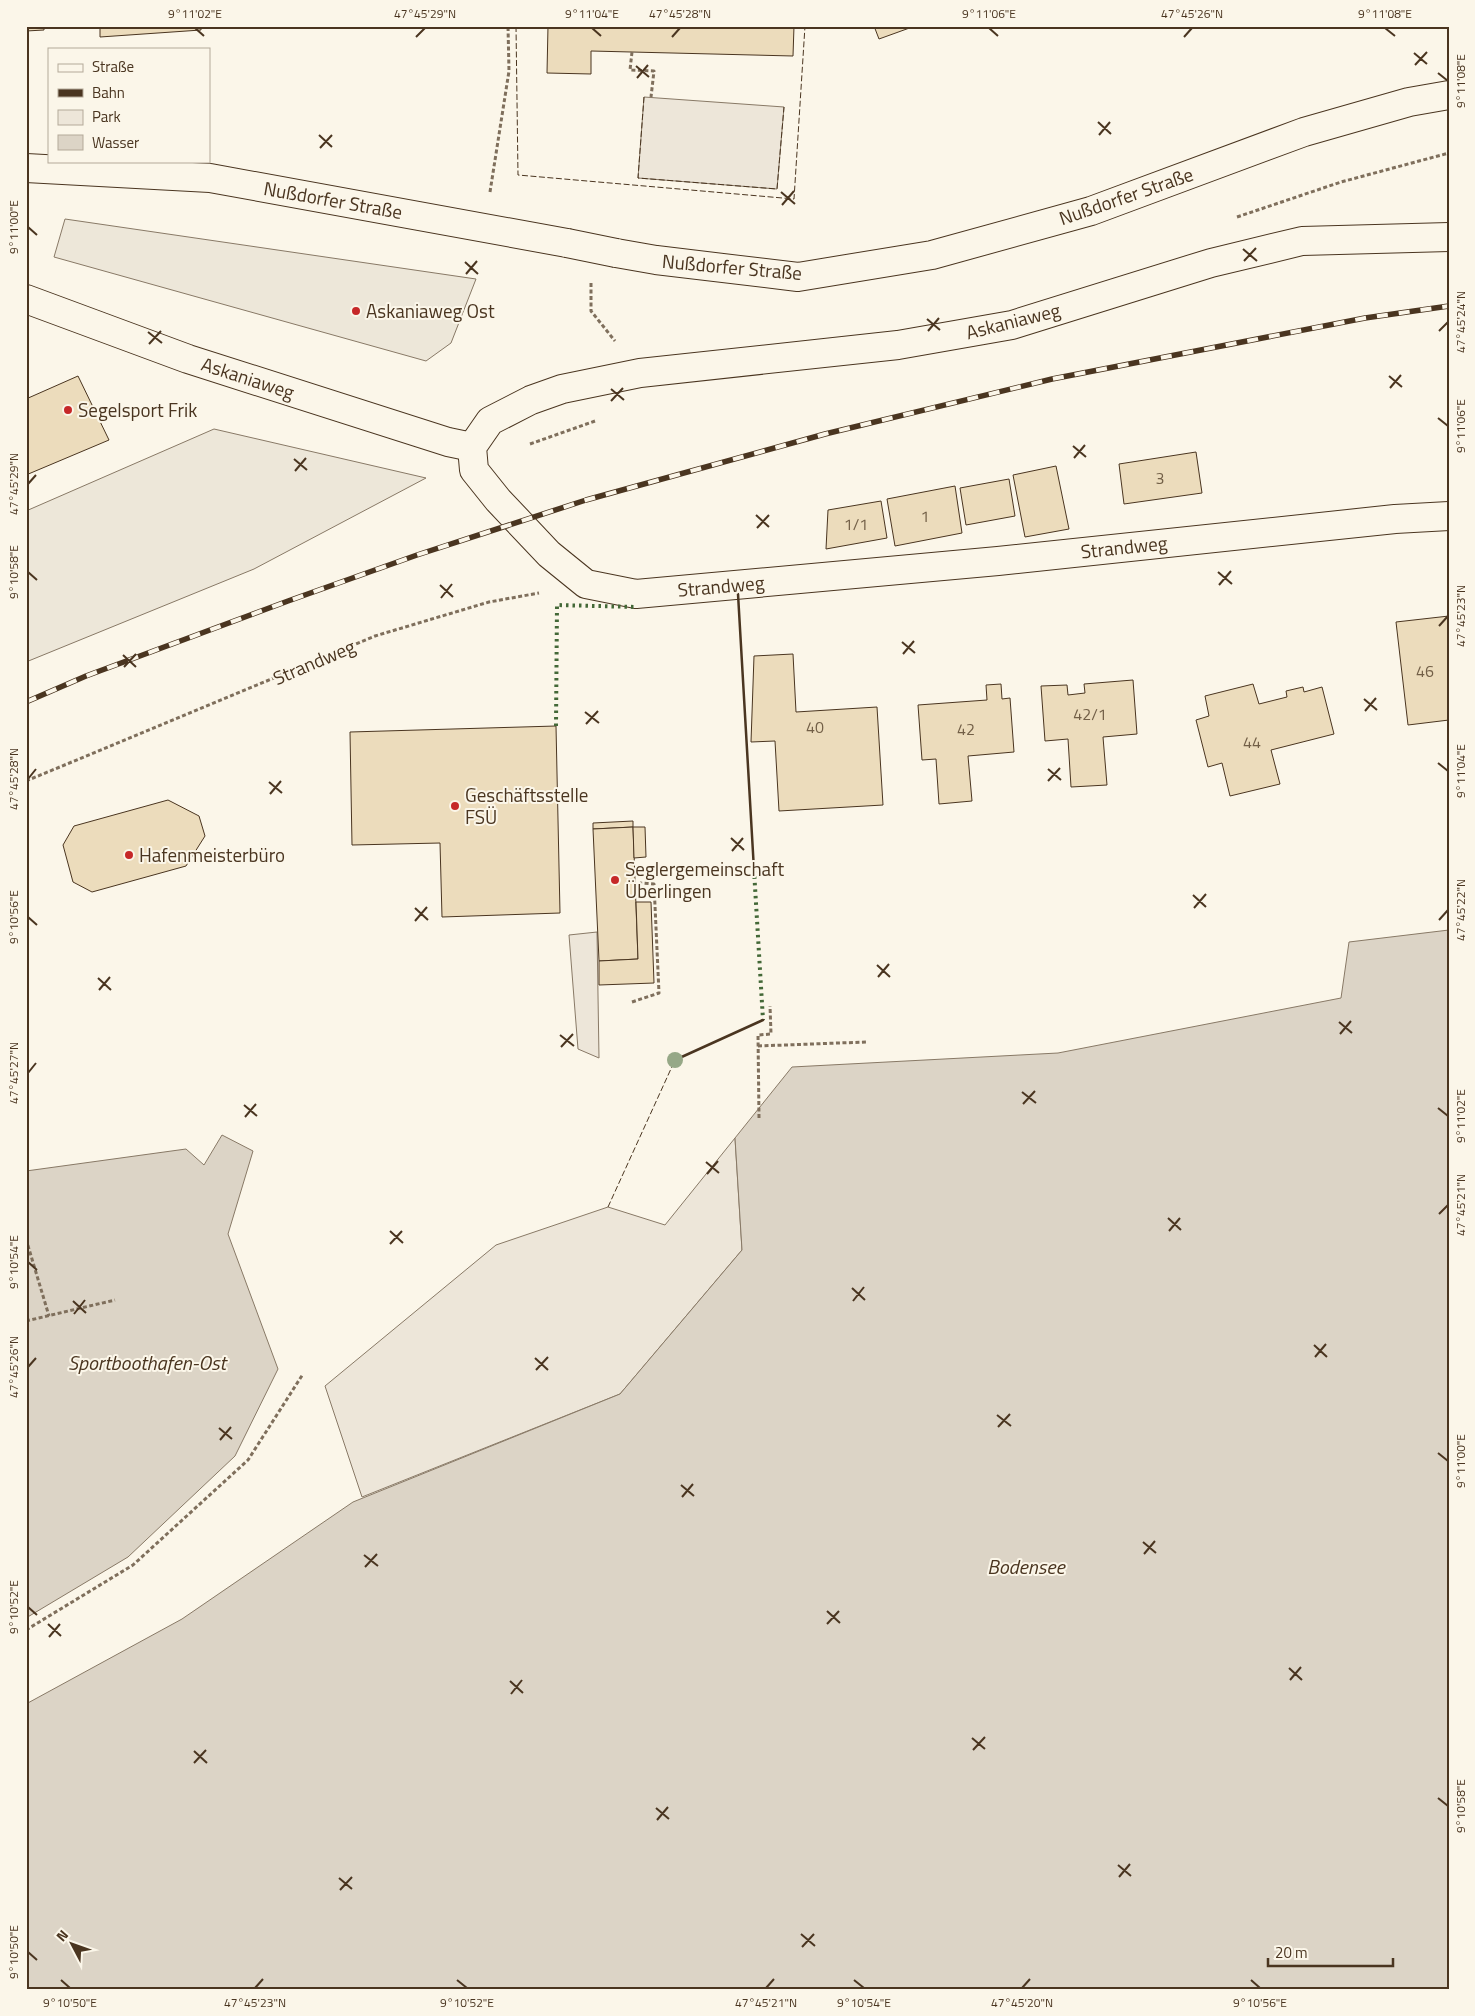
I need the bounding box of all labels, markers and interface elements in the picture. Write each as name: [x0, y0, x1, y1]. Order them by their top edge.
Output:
text: 9°11'02"E: [168, 4, 222, 23]
text: 47°45'29"N: [394, 4, 456, 23]
text: 9°11'04"E: [565, 4, 619, 23]
text: 47°45'28"N: [649, 4, 711, 23]
text: 9°11'06"E: [962, 4, 1016, 23]
text: 47°45'26"N: [1161, 4, 1223, 23]
text: 9°11'08"E: [1358, 4, 1412, 23]
legend: [48, 48, 210, 162]
text: 9°11'08"E: [1451, 54, 1470, 108]
text: Straße: [92, 55, 134, 78]
text: Bahn: [92, 81, 125, 104]
text: Park: [92, 105, 121, 128]
text: Wasser: [92, 131, 139, 154]
street label: Nußdorfer Straße: [1055, 159, 1197, 232]
street label: Nußdorfer Straße: [261, 173, 405, 226]
text: 9°11'00"E: [4, 200, 23, 254]
street label: Nußdorfer Straße: [661, 246, 803, 287]
text: 47°45'24"N: [1451, 291, 1470, 353]
street label: Askaniaweg: [963, 295, 1063, 346]
place label: Askaniaweg Ost: [366, 296, 495, 325]
marker: Askaniaweg Ost: [350, 305, 362, 317]
street label: Askaniaweg: [198, 349, 299, 406]
place label: Segelsport Frik: [78, 395, 197, 424]
text: 9°11'06"E: [1451, 399, 1470, 453]
marker: Segelsport Frik: [62, 404, 74, 416]
text: 47°45'29"N: [4, 453, 23, 515]
house number: 3: [1156, 466, 1164, 490]
house number: 1: [921, 504, 929, 528]
house number: 1/1: [844, 512, 868, 536]
street label: Strandweg: [1079, 528, 1169, 565]
text: 9°10'58"E: [4, 545, 23, 599]
street label: Strandweg: [676, 567, 766, 604]
text: 47°45'23"N: [1451, 585, 1470, 647]
street label: Strandweg: [268, 631, 360, 692]
house number: 46: [1416, 659, 1434, 683]
house number: 42/1: [1073, 702, 1107, 726]
house number: 40: [806, 715, 824, 739]
house number: 42: [957, 717, 975, 741]
house number: 44: [1243, 730, 1261, 754]
text: 9°11'04"E: [1451, 744, 1470, 798]
text: 47°45'28"N: [4, 748, 23, 810]
place label: Geschäftsstelle FSÜ: [465, 780, 588, 831]
marker: Geschäftsstelle FSÜ: [449, 800, 461, 812]
place label: Hafenmeisterbüro: [139, 840, 285, 869]
marker: Hafenmeisterbüro: [123, 849, 135, 861]
place label: Seglergemeinschaft Überlingen: [625, 854, 784, 905]
marker: Seglergemeinschaft Überlingen: [609, 874, 621, 886]
text: 47°45'22"N: [1451, 879, 1470, 941]
text: 9°10'56"E: [4, 890, 23, 944]
text: 47°45'27"N: [4, 1042, 23, 1104]
text: 9°11'02"E: [1451, 1089, 1470, 1143]
text: 47°45'21"N: [1451, 1174, 1470, 1236]
text: 9°10'54"E: [4, 1235, 23, 1289]
text: 47°45'26"N: [4, 1336, 23, 1398]
water label: Sportboothafen-Ost: [68, 1347, 229, 1378]
text: 9°11'00"E: [1451, 1434, 1470, 1488]
water label: Bodensee: [987, 1551, 1067, 1582]
text: 9°10'52"E: [4, 1580, 23, 1634]
text: 9°10'58"E: [1451, 1779, 1470, 1833]
north arrow: [48, 1918, 98, 1968]
text: 9°10'50"E: [4, 1925, 23, 1979]
text: N: [51, 1925, 73, 1946]
scale bar: [1268, 1936, 1392, 1968]
text: 20 m: [1275, 1941, 1308, 1964]
text: 9°10'50"E: [43, 1993, 97, 2012]
text: 47°45'23"N: [224, 1993, 286, 2012]
text: 9°10'52"E: [440, 1993, 494, 2012]
text: 47°45'21"N: [735, 1993, 797, 2012]
text: 9°10'54"E: [837, 1993, 891, 2012]
text: 47°45'20"N: [991, 1993, 1053, 2012]
text: 9°10'56"E: [1233, 1993, 1287, 2012]

